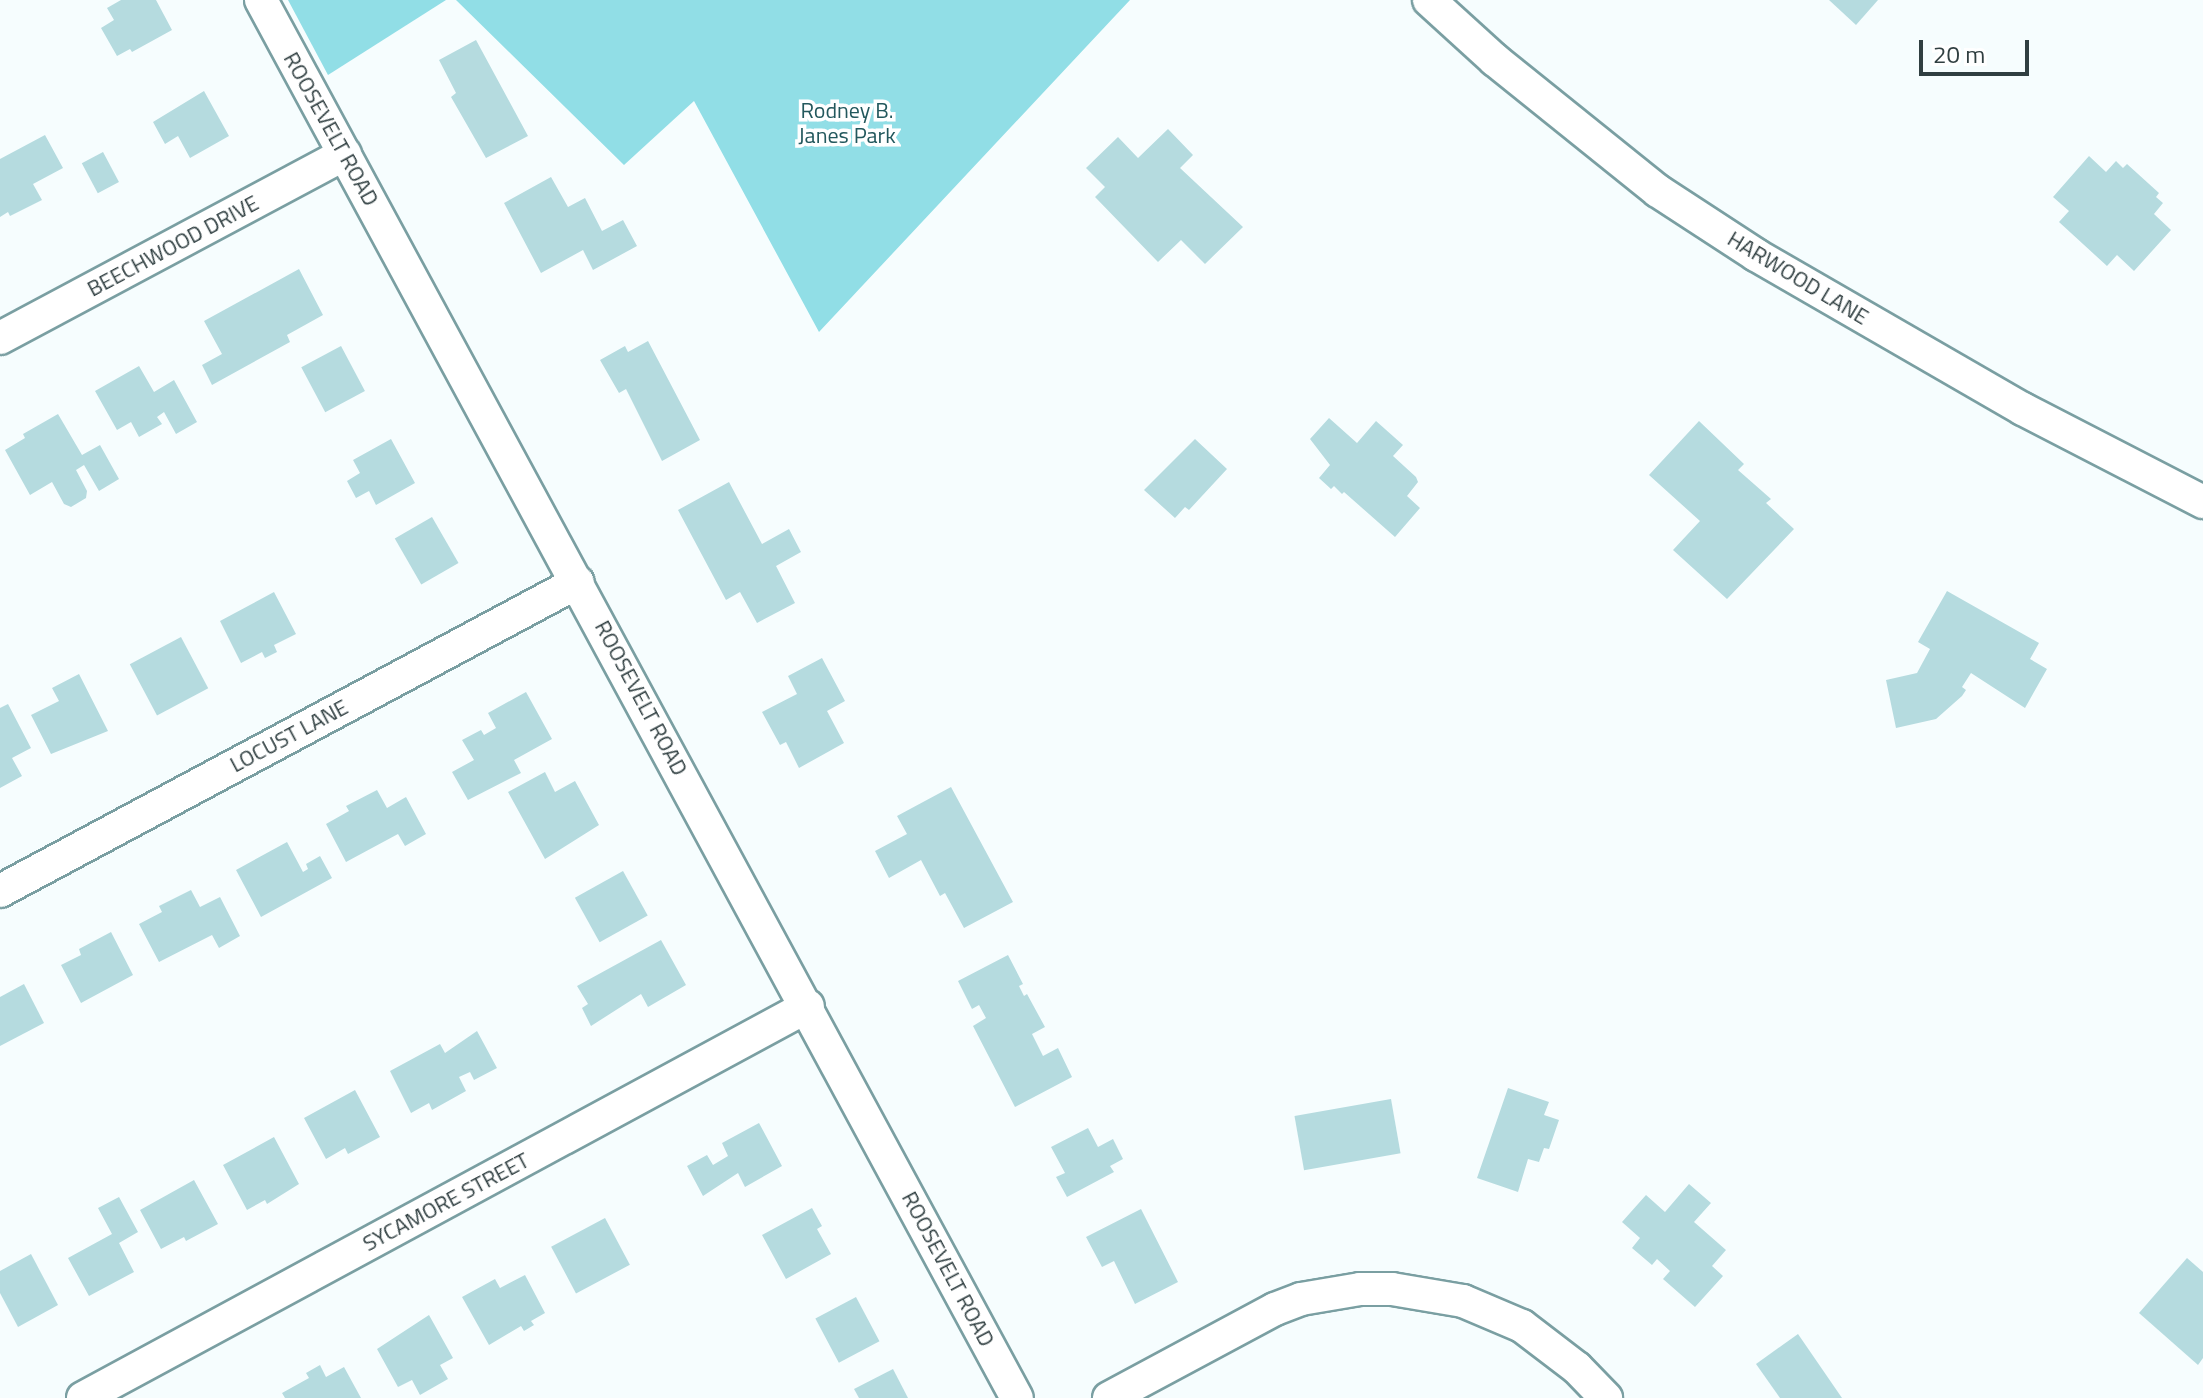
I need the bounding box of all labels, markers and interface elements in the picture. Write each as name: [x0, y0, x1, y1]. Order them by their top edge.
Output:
scale bar: [1923, 24, 2033, 74]
text: 20 m: [1933, 36, 1985, 72]
street label: ROOSEVELT ROAD: [278, 48, 384, 210]
park label: Rodney B. Janes Park: [798, 97, 896, 148]
street label: BEECHWOOD DRIVE: [83, 190, 263, 302]
street label: HARWOOD LANE: [1723, 226, 1873, 330]
street label: ROOSEVELT ROAD: [589, 616, 693, 780]
street label: LOCUST LANE: [226, 694, 352, 778]
street label: SYCAMORE STREET: [358, 1147, 534, 1257]
street label: ROOSEVELT ROAD: [896, 1187, 1000, 1351]

